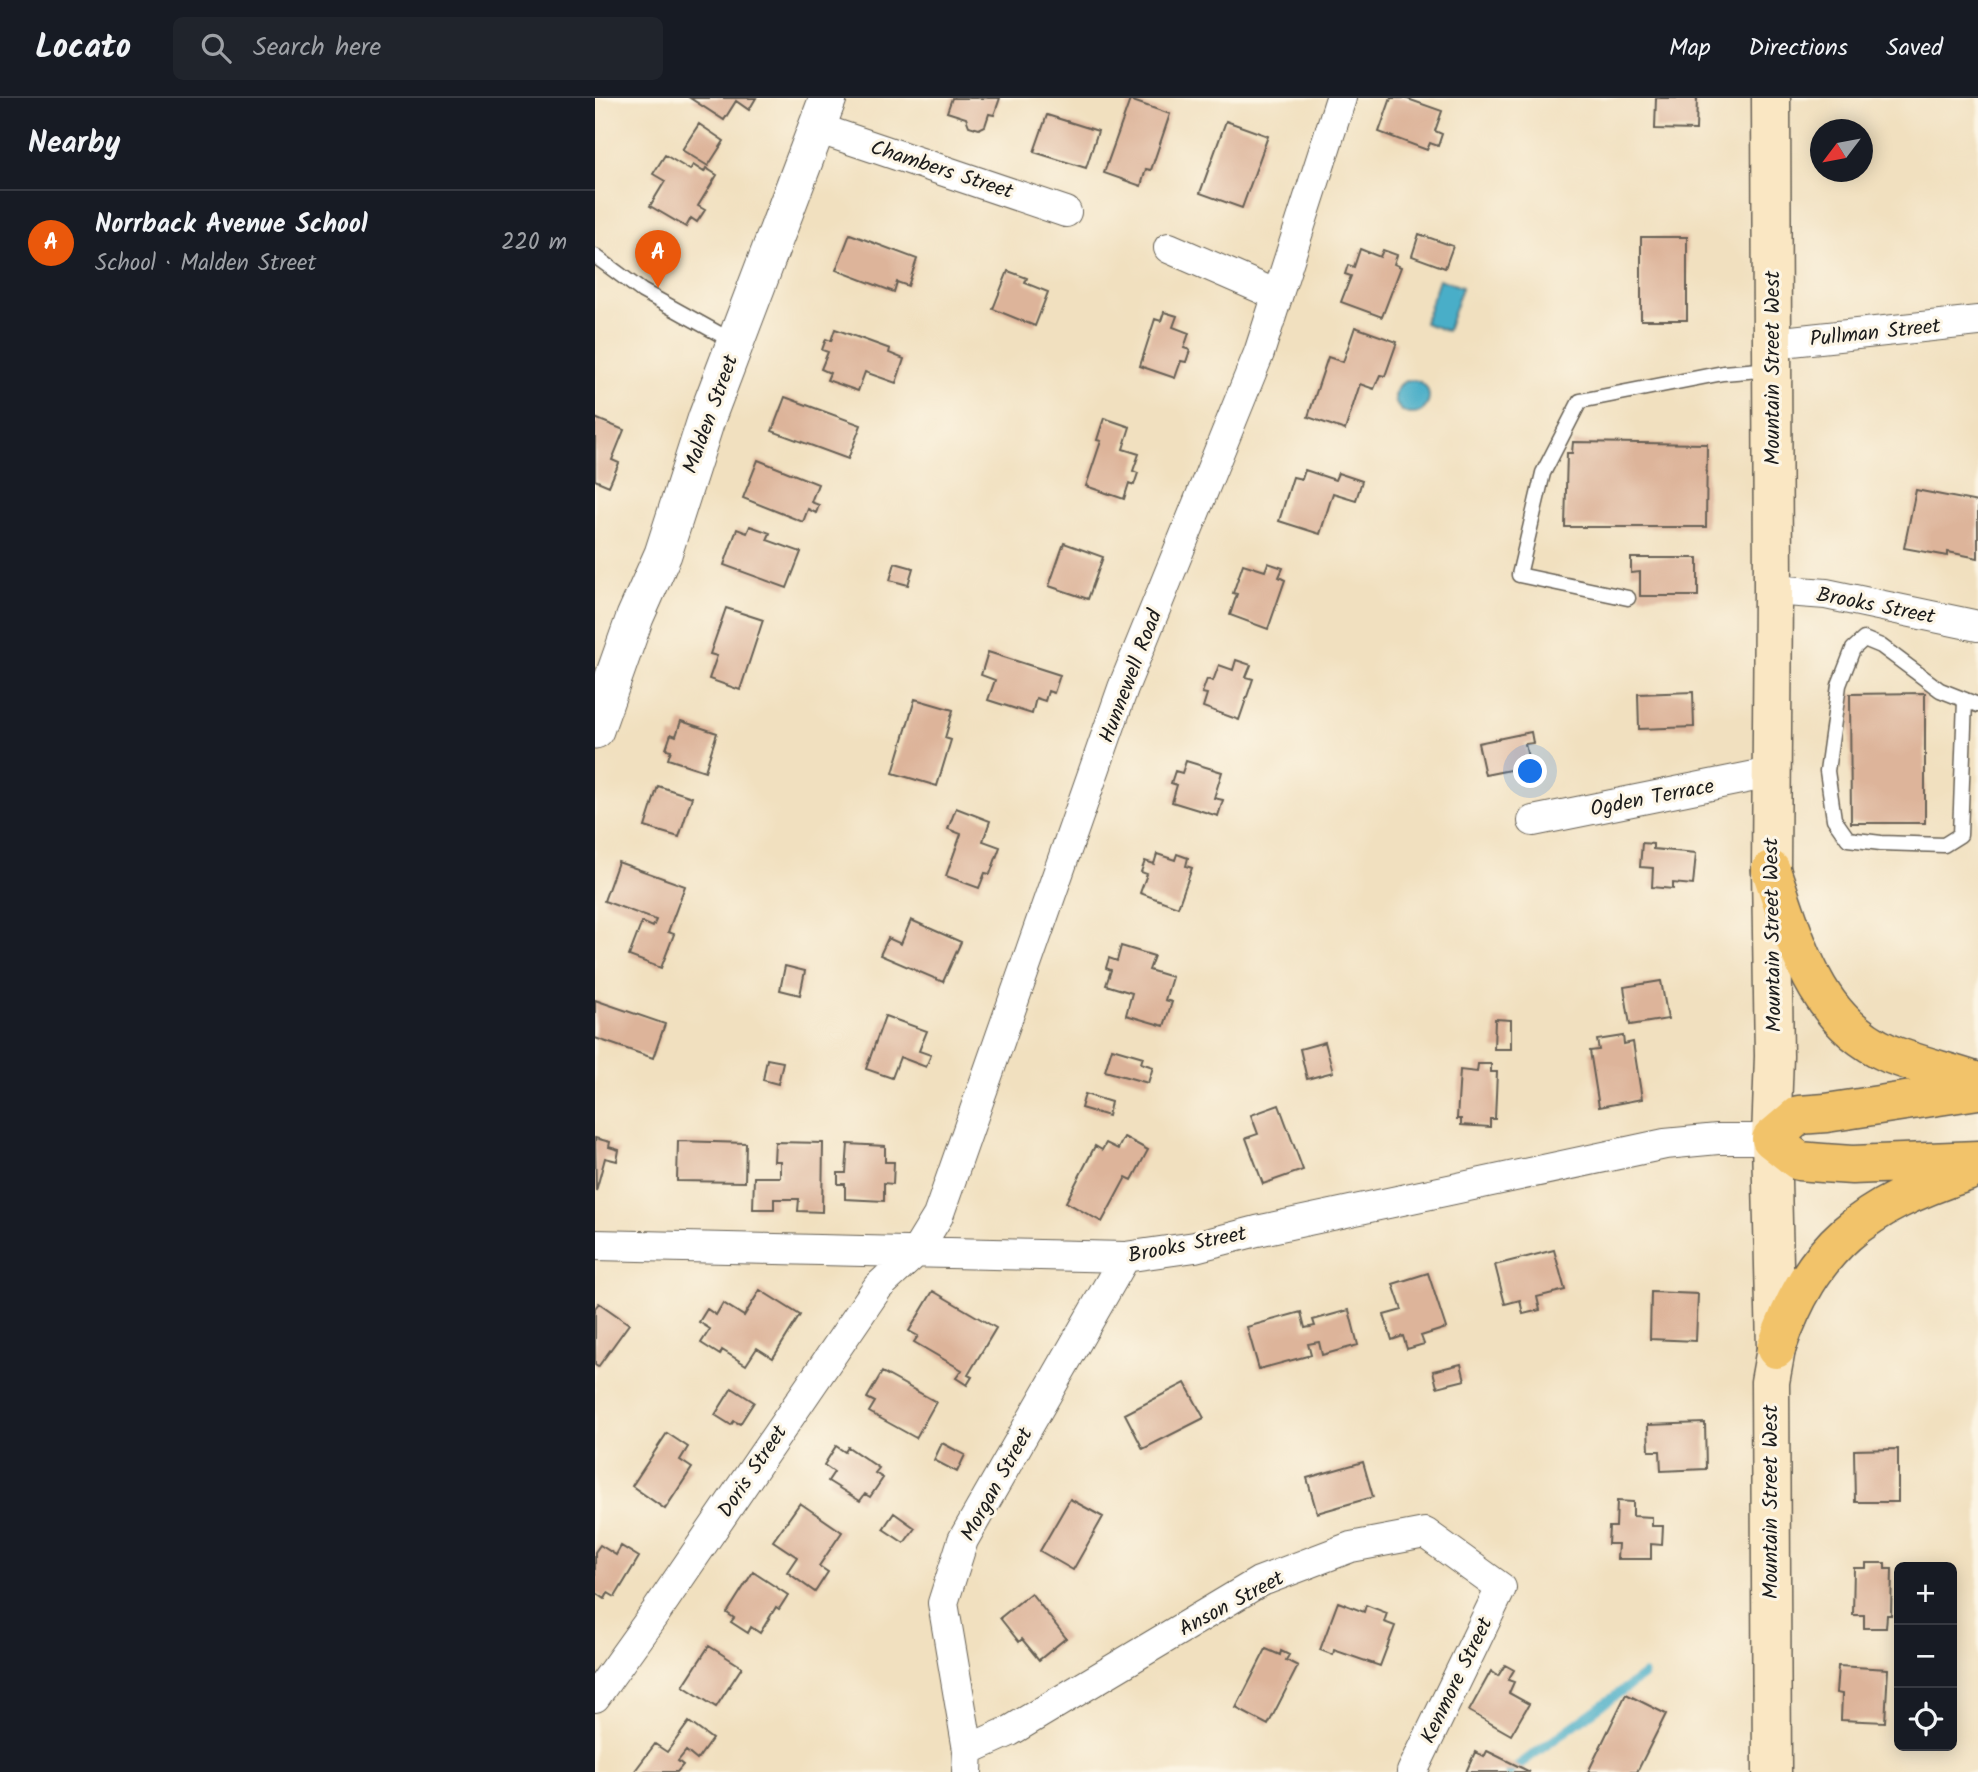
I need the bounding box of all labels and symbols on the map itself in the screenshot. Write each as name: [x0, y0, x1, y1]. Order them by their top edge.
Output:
north arrow: [1810, 119, 1873, 182]
street label: Chambers Street: [866, 132, 1018, 209]
pin: A: [635, 230, 681, 288]
street label: Mountain Street West: [1757, 270, 1790, 465]
street label: Pullman Street: [1808, 310, 1943, 357]
street label: Malden Street: [675, 350, 748, 479]
street label: Brooks Street: [1814, 579, 1939, 634]
street label: Hunnewell Road: [1091, 605, 1172, 748]
your location: [1513, 754, 1547, 788]
street label: Ogden Terrace: [1587, 770, 1718, 827]
street label: Mountain Street West: [1755, 837, 1792, 1033]
street label: Brooks Street: [1125, 1218, 1250, 1273]
street label: Mountain Street West: [1755, 1404, 1788, 1599]
street label: Doris Street: [710, 1418, 797, 1525]
street label: Morgan Street: [952, 1421, 1043, 1548]
street label: Anson Street: [1173, 1562, 1291, 1646]
street label: Kenmore Street: [1412, 1611, 1503, 1750]

